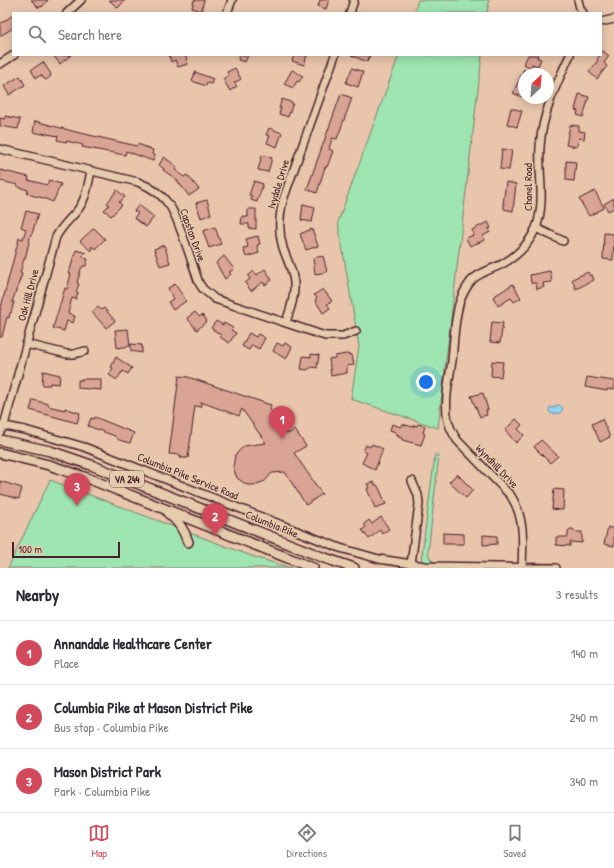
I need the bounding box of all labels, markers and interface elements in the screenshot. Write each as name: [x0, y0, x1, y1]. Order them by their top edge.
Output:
search box: [12, 12, 602, 56]
icon: search: [26, 23, 48, 45]
text: Search here: [58, 24, 122, 45]
north arrow: [518, 68, 554, 104]
street label: Ivydale Drive: [264, 157, 292, 210]
street label: Chanel Road: [521, 162, 535, 211]
street label: Capstan Drive: [177, 206, 209, 264]
street label: Oak Hill Drive: [14, 267, 42, 322]
your location: [416, 372, 436, 392]
pin: 1: [269, 406, 295, 439]
street label: Wyndhill Drive: [473, 441, 522, 491]
street label: Columbia Pike Service Road: [135, 449, 241, 503]
road number: VA 244: [110, 471, 144, 487]
pin: 3: [64, 473, 90, 506]
pin: 2: [202, 503, 228, 536]
street label: Columbia Pike: [244, 507, 301, 541]
scale bar: [12, 540, 120, 559]
text: 100 m: [18, 542, 42, 556]
text: Nearby: [16, 583, 59, 606]
text: 3 results: [556, 585, 598, 603]
text: Annandale Healthcare Center: [54, 633, 212, 654]
text: 1: [27, 644, 31, 662]
text: 140 m: [571, 644, 598, 662]
text: Place: [54, 654, 79, 672]
text: Columbia Pike at Mason District Pike: [54, 697, 253, 718]
text: 2: [26, 708, 32, 726]
text: 240 m: [569, 708, 598, 726]
text: Bus stop · Columbia Pike: [54, 718, 169, 736]
text: Mason District Park: [54, 761, 161, 782]
text: 3: [26, 772, 32, 790]
text: 340 m: [570, 772, 598, 790]
text: Park · Columbia Pike: [54, 782, 150, 800]
tab: Map: [88, 822, 110, 860]
tab: Directions: [287, 822, 327, 860]
tab: Saved: [503, 822, 526, 860]

